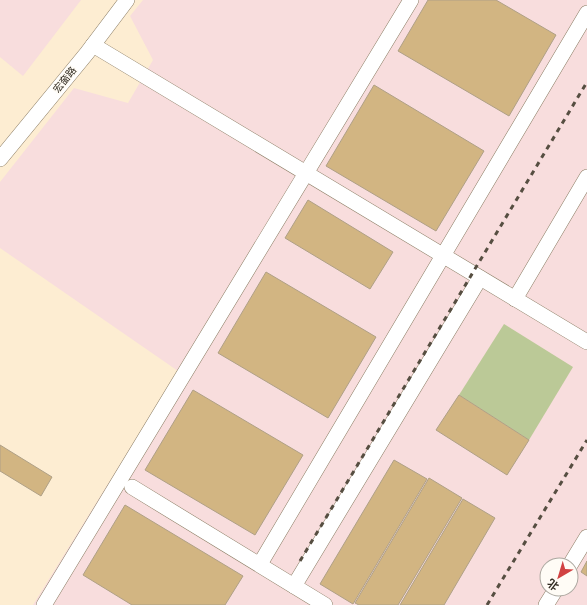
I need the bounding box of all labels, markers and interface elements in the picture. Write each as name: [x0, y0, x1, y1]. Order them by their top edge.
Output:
street label: 宏奤路: [51, 65, 79, 95]
north arrow: [539, 557, 579, 597]
text: 北: [545, 576, 561, 593]

